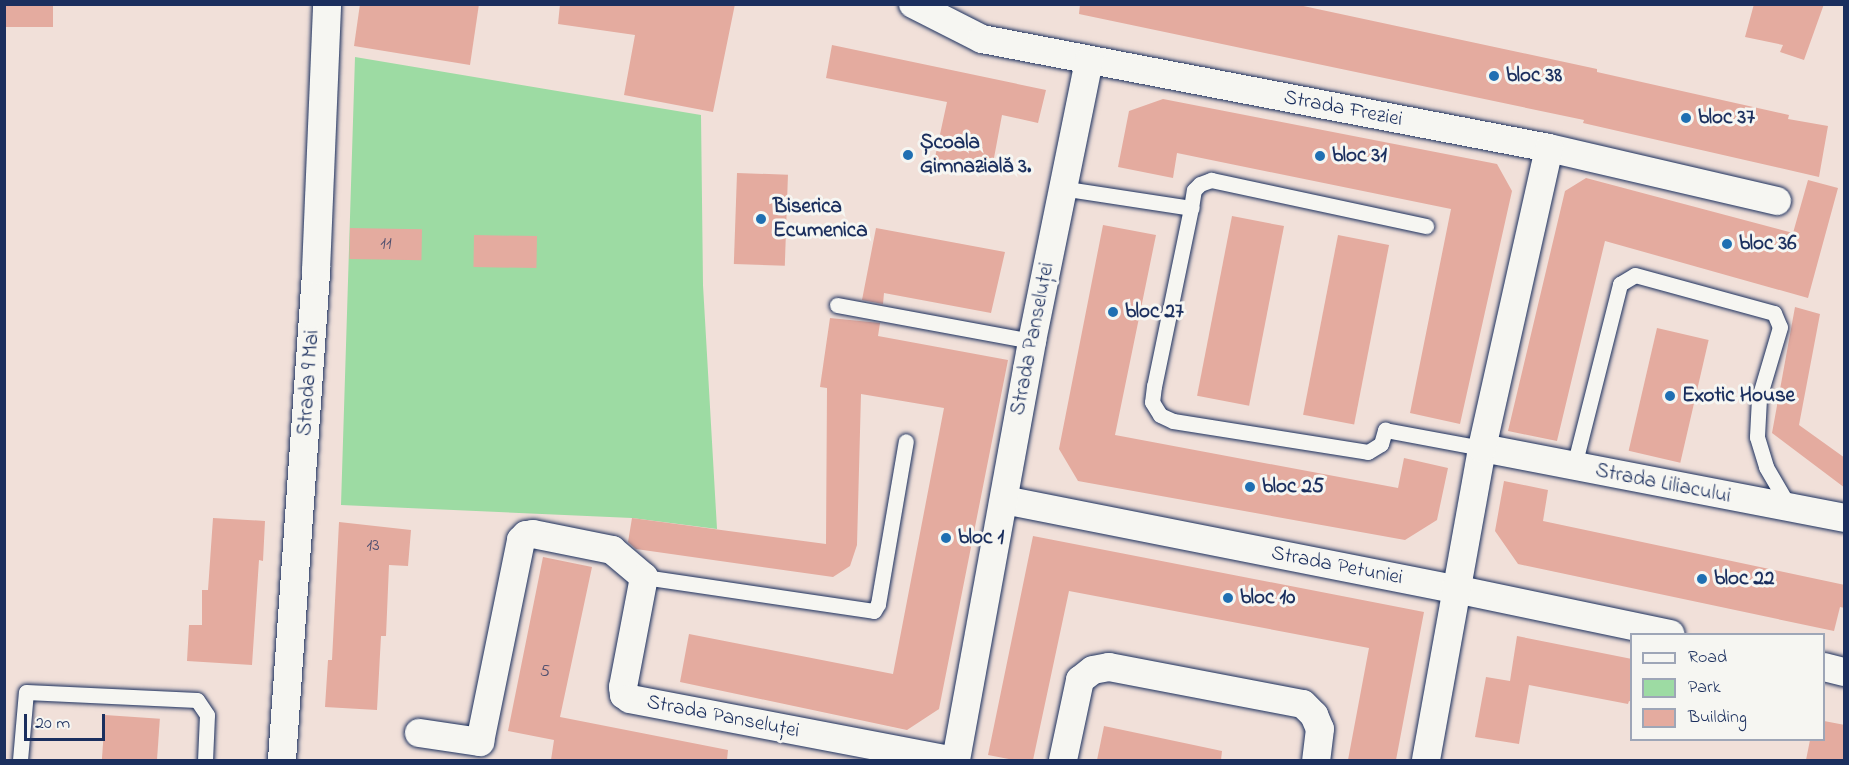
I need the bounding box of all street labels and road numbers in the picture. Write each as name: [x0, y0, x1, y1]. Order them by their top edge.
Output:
street label: Strada Freziei: [1282, 85, 1404, 133]
street label: Strada Panseluței: [1006, 260, 1060, 418]
street label: Strada 9 Mai: [293, 329, 325, 437]
street label: Strada Liliacului: [1593, 459, 1733, 509]
street label: Strada Petuniei: [1269, 541, 1405, 591]
street label: Strada Panseluței: [644, 690, 802, 744]

